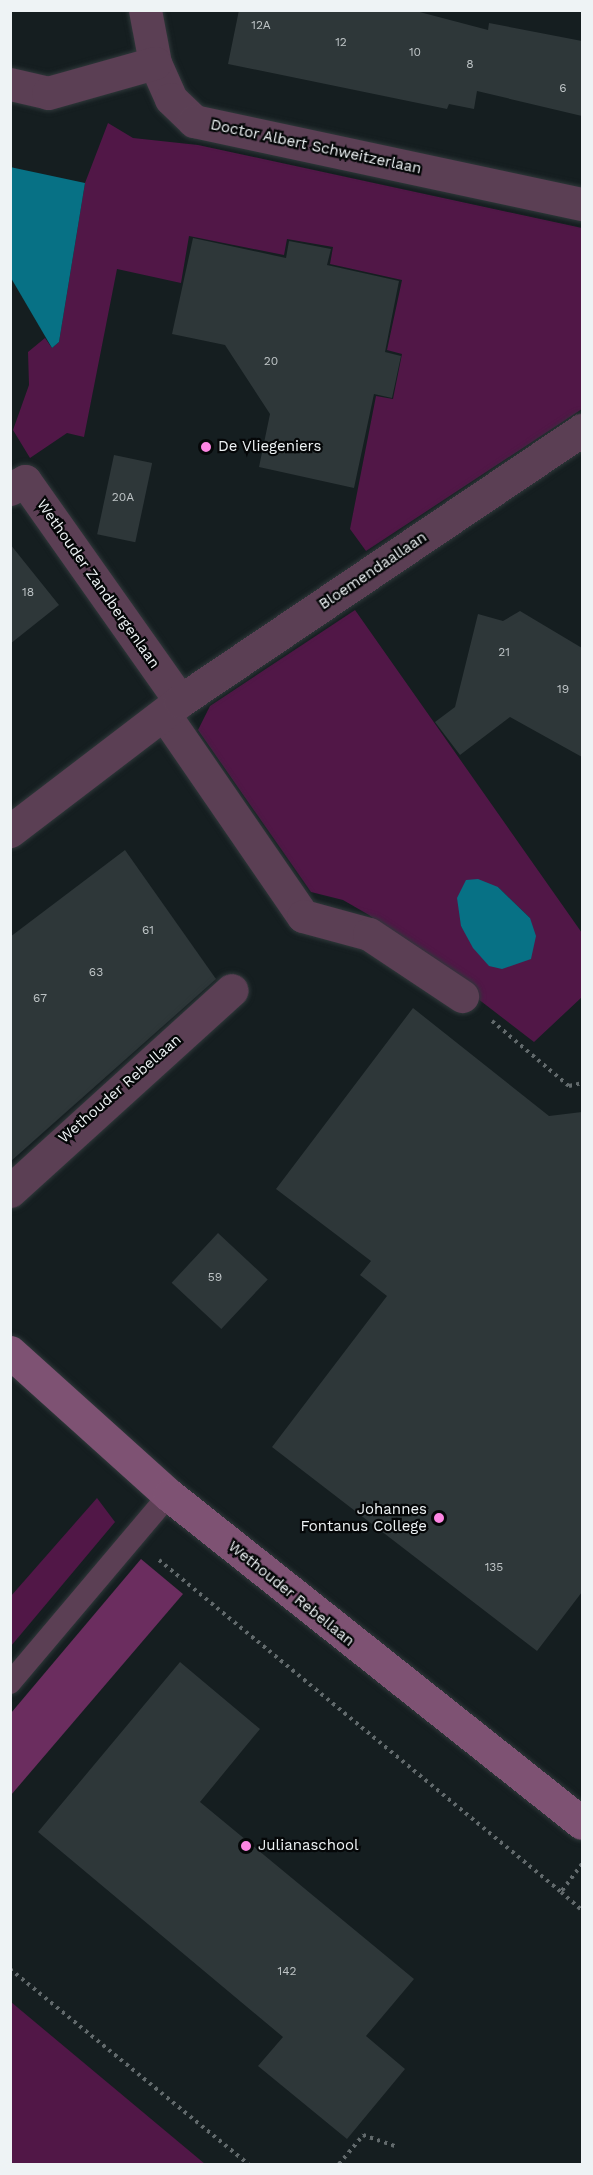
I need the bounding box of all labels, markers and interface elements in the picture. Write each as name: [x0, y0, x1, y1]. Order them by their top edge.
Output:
house number: 12A: [251, 19, 271, 33]
house number: 12: [335, 36, 347, 50]
house number: 10: [409, 46, 421, 60]
house number: 8: [466, 58, 474, 72]
house number: 6: [559, 82, 567, 96]
street label: Doctor Albert Schweitzerlaan: [208, 116, 424, 178]
house number: 20: [264, 355, 278, 369]
place label: De Vliegeniers: [218, 438, 322, 456]
marker: De Vliegeniers: [199, 440, 213, 454]
house number: 20A: [112, 491, 134, 505]
street label: Wethouder Zandbergenlaan: [33, 496, 163, 672]
street label: Bloemendaallaan: [316, 528, 430, 614]
house number: 18: [22, 586, 34, 600]
house number: 21: [498, 646, 510, 660]
house number: 19: [557, 683, 569, 697]
house number: 61: [142, 924, 154, 938]
house number: 63: [89, 966, 103, 980]
house number: 67: [33, 992, 47, 1006]
street label: Wethouder Rebellaan: [55, 1031, 185, 1147]
house number: 59: [208, 1271, 222, 1285]
place label: Johannes Fontanus College: [300, 1500, 427, 1535]
marker: Johannes Fontanus College: [432, 1511, 446, 1525]
street label: Wethouder Rebellaan: [224, 1537, 358, 1651]
house number: 135: [485, 1561, 503, 1575]
place label: Julianaschool: [258, 1837, 359, 1855]
marker: Julianaschool: [239, 1839, 253, 1853]
house number: 142: [277, 1965, 297, 1979]

